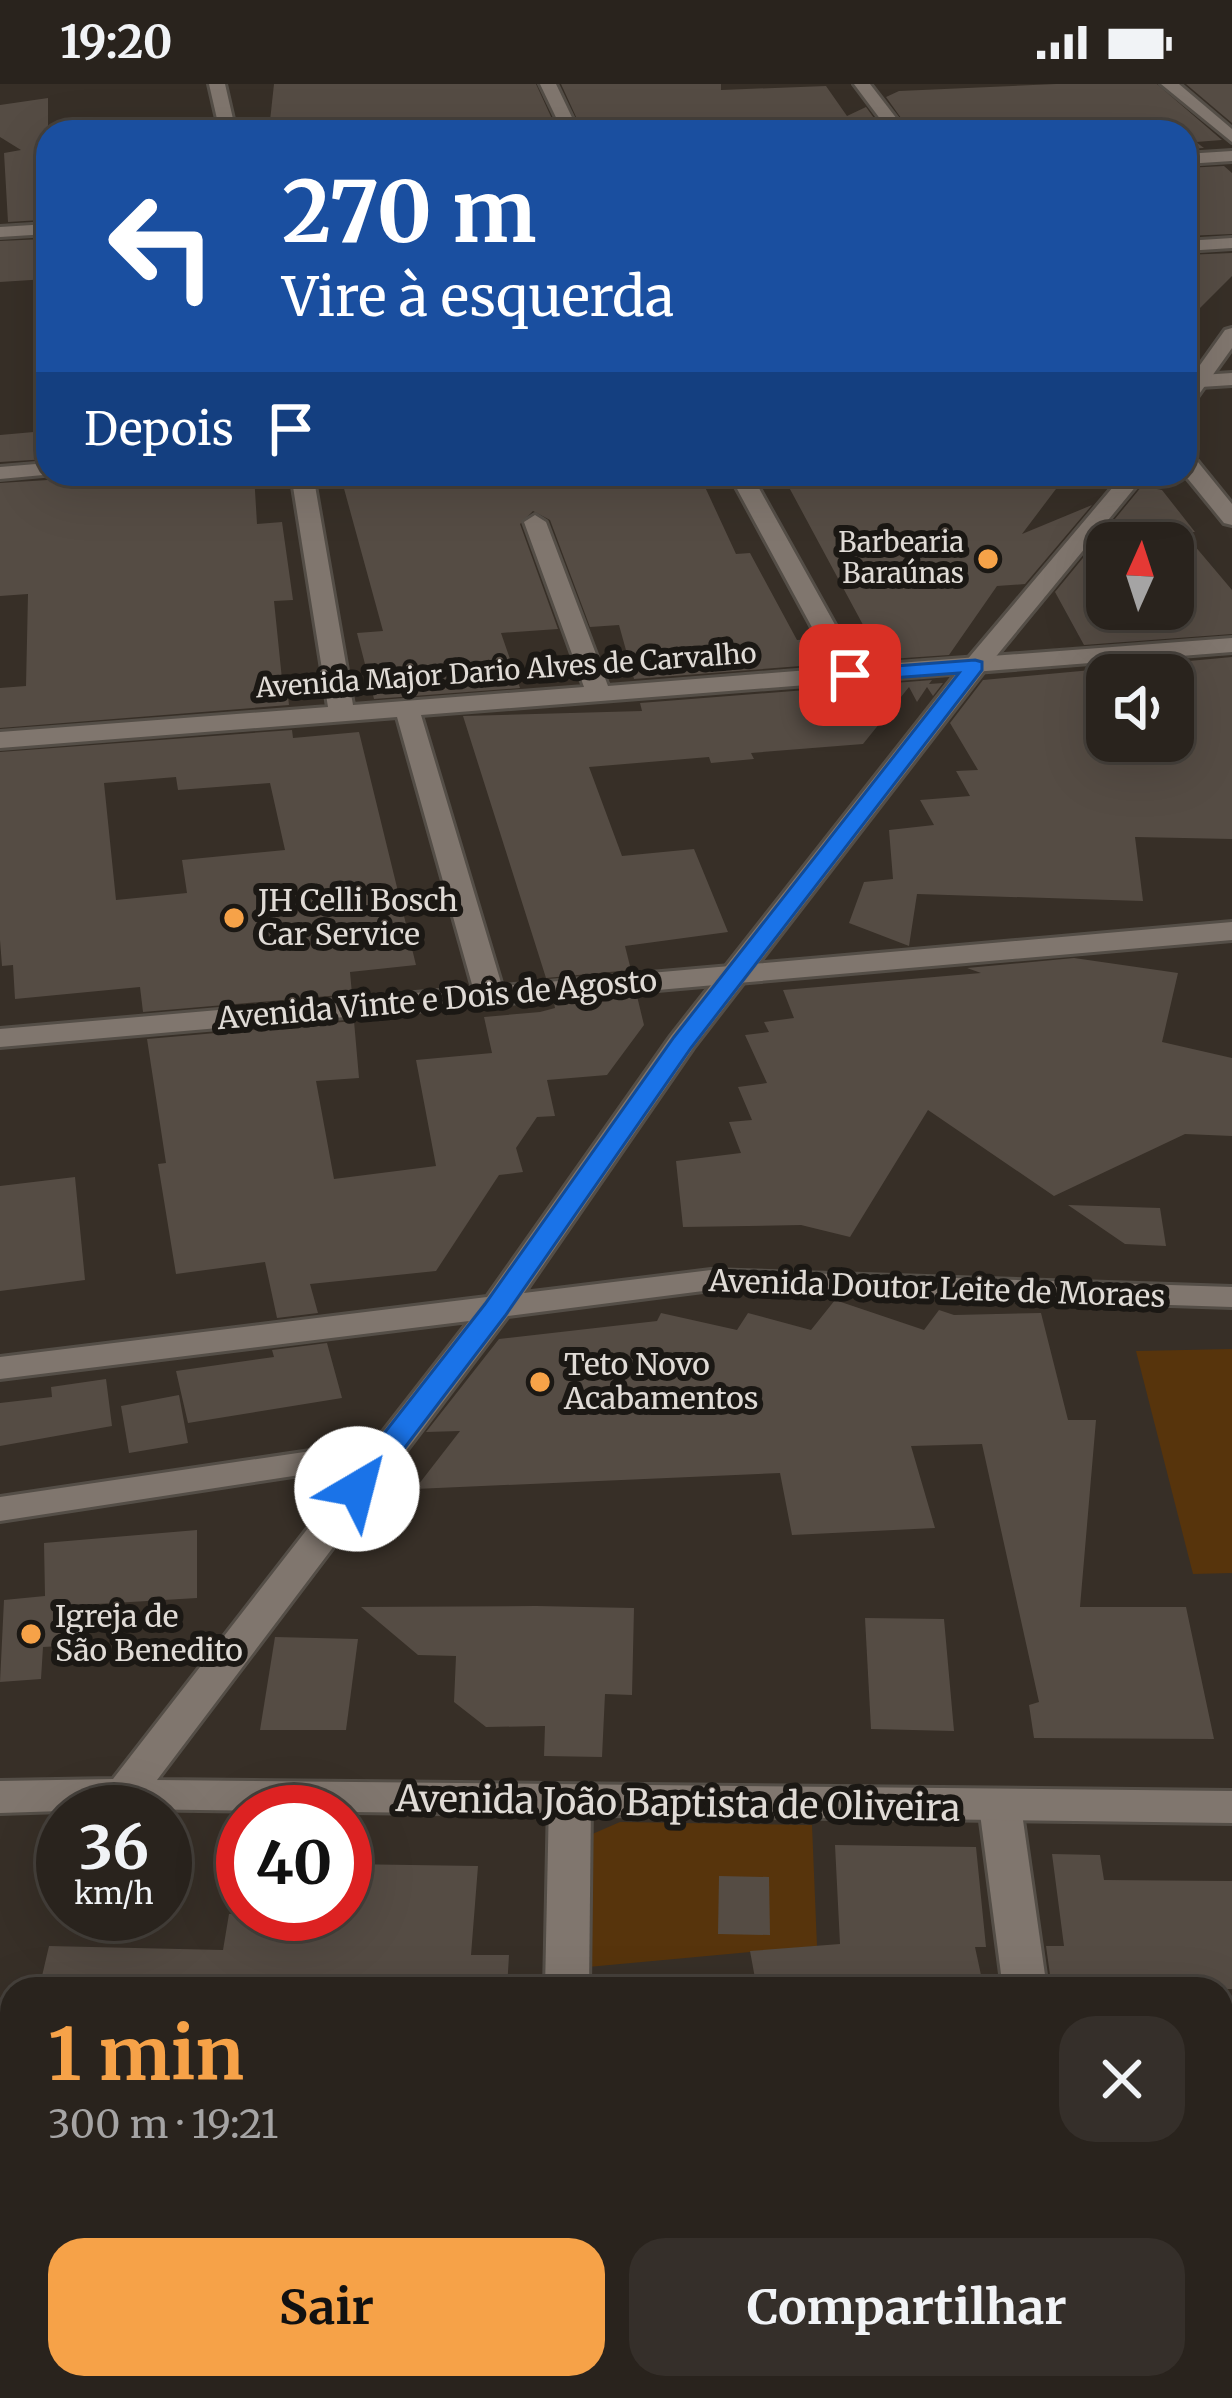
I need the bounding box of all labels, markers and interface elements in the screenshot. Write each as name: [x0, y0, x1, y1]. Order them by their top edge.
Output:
text: 19:20: [60, 14, 173, 70]
text: 270 m: [282, 159, 536, 265]
icon: left: [84, 168, 240, 324]
text: Vire à esquerda: [282, 263, 674, 331]
icon: arrive: [258, 396, 324, 462]
text: Depois: [84, 401, 234, 457]
north arrow: [1086, 522, 1194, 630]
map controls: [1086, 522, 1194, 762]
place label: Barbearia Baraúnas: [838, 525, 964, 590]
marker: Barbearia Baraúnas: [975, 546, 1001, 572]
pin: [799, 624, 901, 726]
street label: Avenida Major Dario Alves de Carvalho: [254, 636, 757, 705]
icon: arrive: [817, 642, 883, 708]
button: sound: [1086, 654, 1194, 762]
place label: JH Celli Bosch Car Service: [257, 881, 458, 953]
marker: JH Celli Bosch Car Service: [221, 905, 247, 931]
street label: Avenida Vinte e Dois de Agosto: [215, 961, 658, 1037]
street label: Avenida Doutor Leite de Moraes: [707, 1261, 1166, 1315]
place label: Teto Novo Acabamentos: [563, 1345, 758, 1417]
marker: Teto Novo Acabamentos: [527, 1369, 553, 1395]
position arrow: [294, 1426, 420, 1552]
place label: Igreja de São Benedito: [55, 1597, 243, 1669]
marker: Igreja de São Benedito: [18, 1621, 44, 1647]
street label: Avenida João Baptista de Oliveira: [394, 1776, 961, 1831]
speed limit sign: 40: [216, 1785, 372, 1941]
text: 36: [79, 1810, 149, 1885]
text: km/h: [74, 1874, 154, 1912]
text: 1 min: [48, 2009, 244, 2100]
button: close: [1059, 2016, 1185, 2142]
text: 300 m · 19:21: [48, 2100, 278, 2149]
button: Sair: [48, 2238, 605, 2376]
button: Compartilhar: [629, 2238, 1185, 2376]

